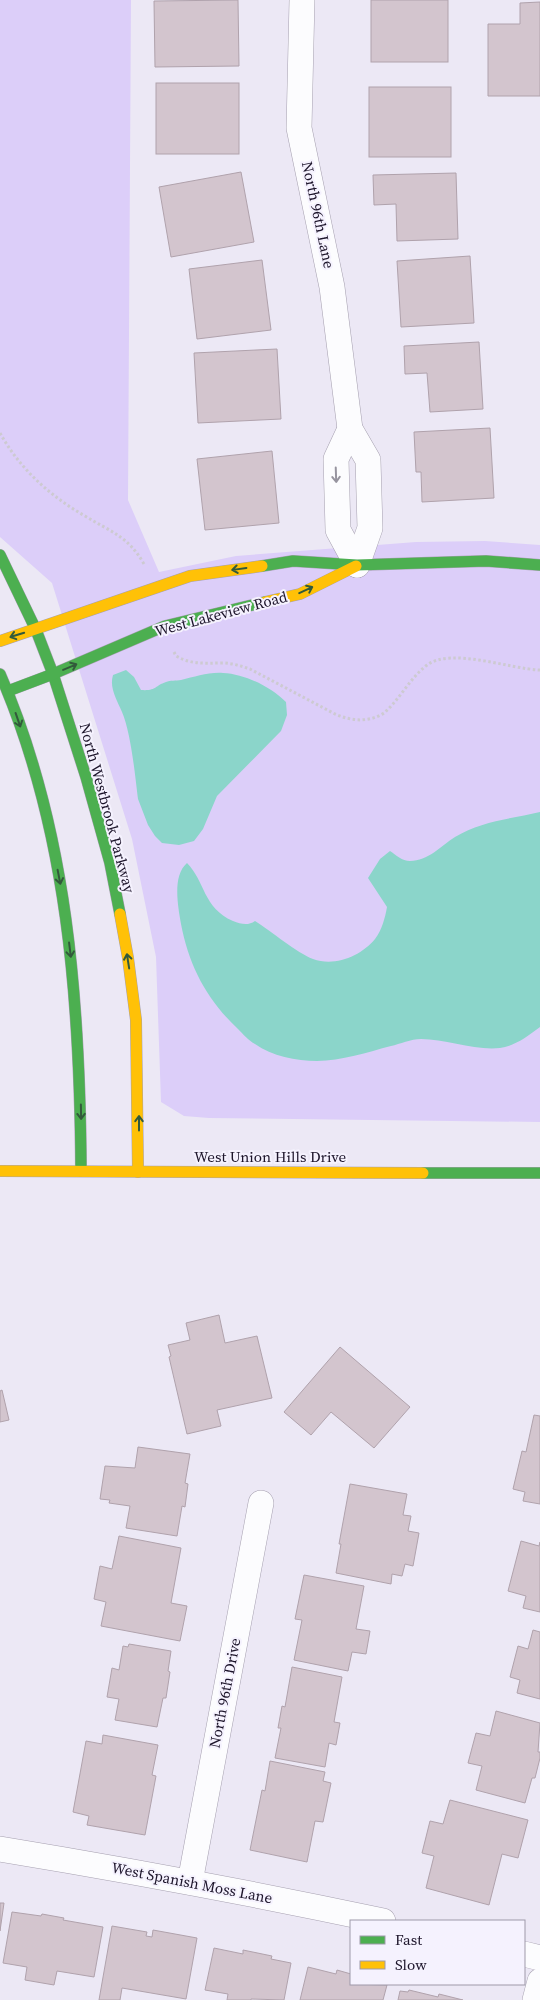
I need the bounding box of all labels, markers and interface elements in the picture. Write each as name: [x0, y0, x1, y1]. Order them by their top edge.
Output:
street label: North 96th Lane: [297, 160, 340, 271]
one-way arrow: [332, 467, 341, 483]
one-way arrow: [232, 564, 248, 574]
one-way arrow: [299, 585, 314, 595]
street label: West Lakeview Road: [152, 586, 290, 641]
one-way arrow: [10, 631, 26, 641]
one-way arrow: [62, 662, 77, 672]
one-way arrow: [13, 712, 23, 728]
street label: North Westbrook Parkway: [75, 721, 140, 895]
one-way arrow: [55, 868, 64, 884]
one-way arrow: [65, 941, 75, 957]
one-way arrow: [123, 953, 133, 969]
one-way arrow: [76, 1103, 86, 1119]
one-way arrow: [134, 1115, 144, 1132]
street label: West Union Hills Drive: [194, 1146, 346, 1167]
street label: North 96th Drive: [204, 1636, 246, 1750]
street label: West Spanish Moss Lane: [110, 1857, 275, 1908]
legend: [350, 1920, 525, 1985]
text: Fast: [395, 1929, 422, 1950]
text: Slow: [395, 1954, 427, 1975]

